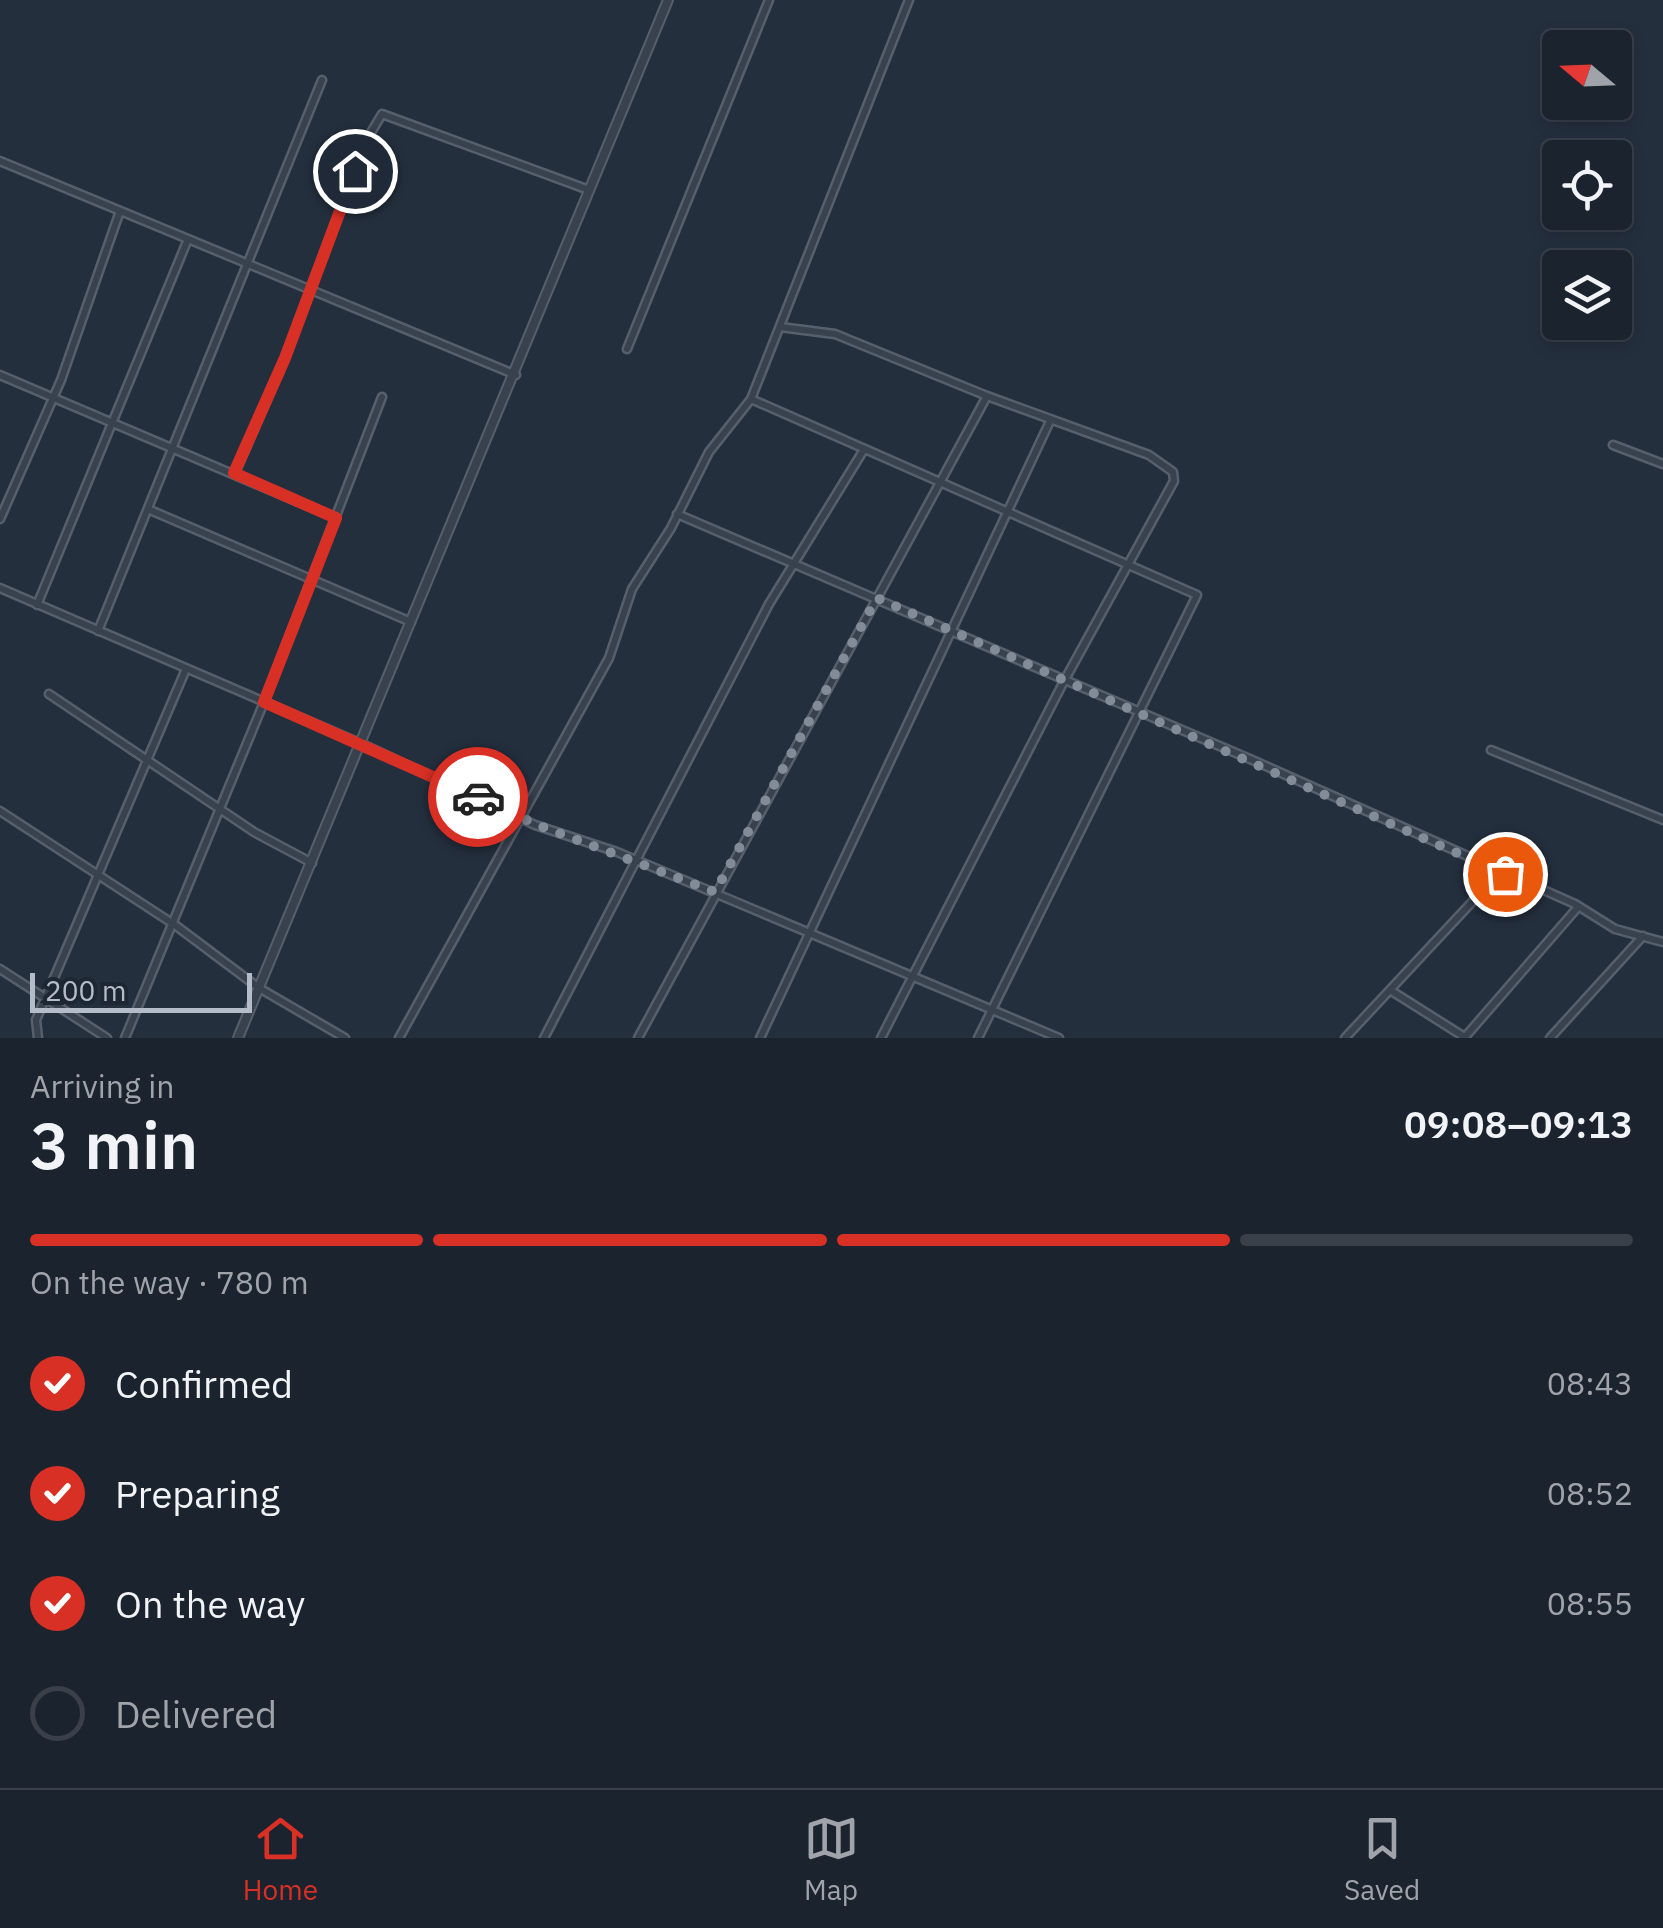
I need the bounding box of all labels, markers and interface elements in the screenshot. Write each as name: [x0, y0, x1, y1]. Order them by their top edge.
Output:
north arrow: [1542, 30, 1632, 120]
map controls: [1542, 30, 1632, 340]
pin: [313, 129, 398, 214]
button: locate: [1542, 140, 1632, 230]
icon: home: [328, 144, 383, 199]
button: layers: [1542, 250, 1632, 340]
courier: [428, 747, 528, 847]
icon: car: [451, 770, 506, 825]
pin: [1463, 832, 1548, 917]
icon: bag: [1478, 847, 1533, 902]
scale bar: [30, 968, 252, 1013]
text: 200 m: [45, 972, 126, 1009]
text: Arriving in: [30, 1065, 175, 1107]
text: 09:08–09:13: [1404, 1099, 1633, 1148]
text: 3 min: [30, 1102, 198, 1187]
text: On the way · 780 m: [30, 1261, 309, 1303]
icon: check: [30, 1356, 85, 1411]
text: Confirmed: [115, 1359, 293, 1408]
text: 08:43: [1547, 1362, 1633, 1404]
icon: check: [30, 1466, 85, 1521]
text: Preparing: [115, 1469, 280, 1518]
text: 08:52: [1547, 1472, 1633, 1514]
icon: check: [30, 1576, 85, 1631]
text: On the way: [115, 1579, 305, 1628]
text: 08:55: [1547, 1582, 1633, 1624]
text: Delivered: [115, 1689, 277, 1738]
tab: Home: [243, 1811, 318, 1908]
tab: Map: [804, 1811, 859, 1908]
tab: Saved: [1344, 1811, 1420, 1908]

